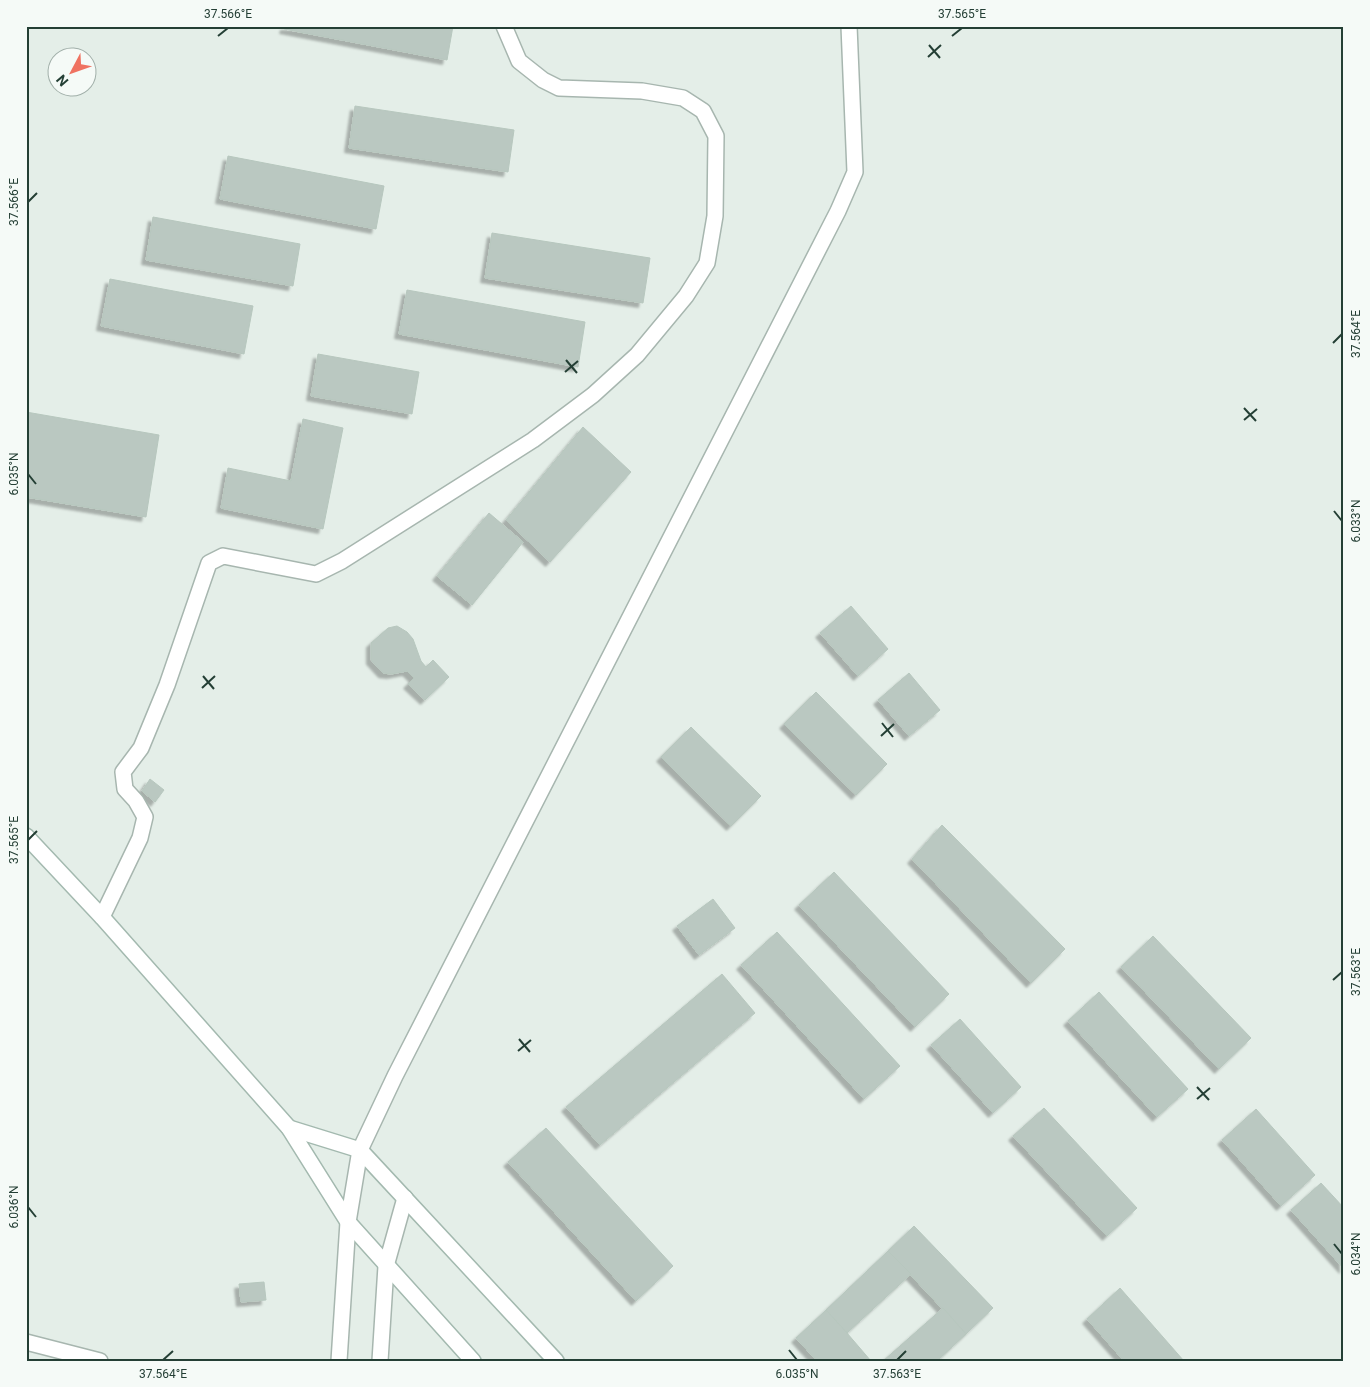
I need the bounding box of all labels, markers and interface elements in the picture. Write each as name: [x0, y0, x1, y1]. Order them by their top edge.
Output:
text: 37.566°E: [204, 7, 252, 21]
text: 37.565°E: [938, 7, 986, 21]
north arrow: [48, 48, 98, 98]
text: N: [53, 72, 71, 90]
text: 37.566°E: [7, 178, 21, 226]
text: 37.564°E: [1349, 310, 1363, 358]
text: 6.035°N: [7, 452, 21, 496]
text: 6.033°N: [1349, 499, 1363, 543]
text: 37.565°E: [7, 816, 21, 864]
text: 37.563°E: [1349, 948, 1363, 996]
text: 6.036°N: [7, 1185, 21, 1229]
text: 6.034°N: [1349, 1232, 1363, 1276]
text: 37.564°E: [139, 1367, 187, 1381]
text: 6.035°N: [775, 1367, 819, 1381]
text: 37.563°E: [873, 1367, 921, 1381]

